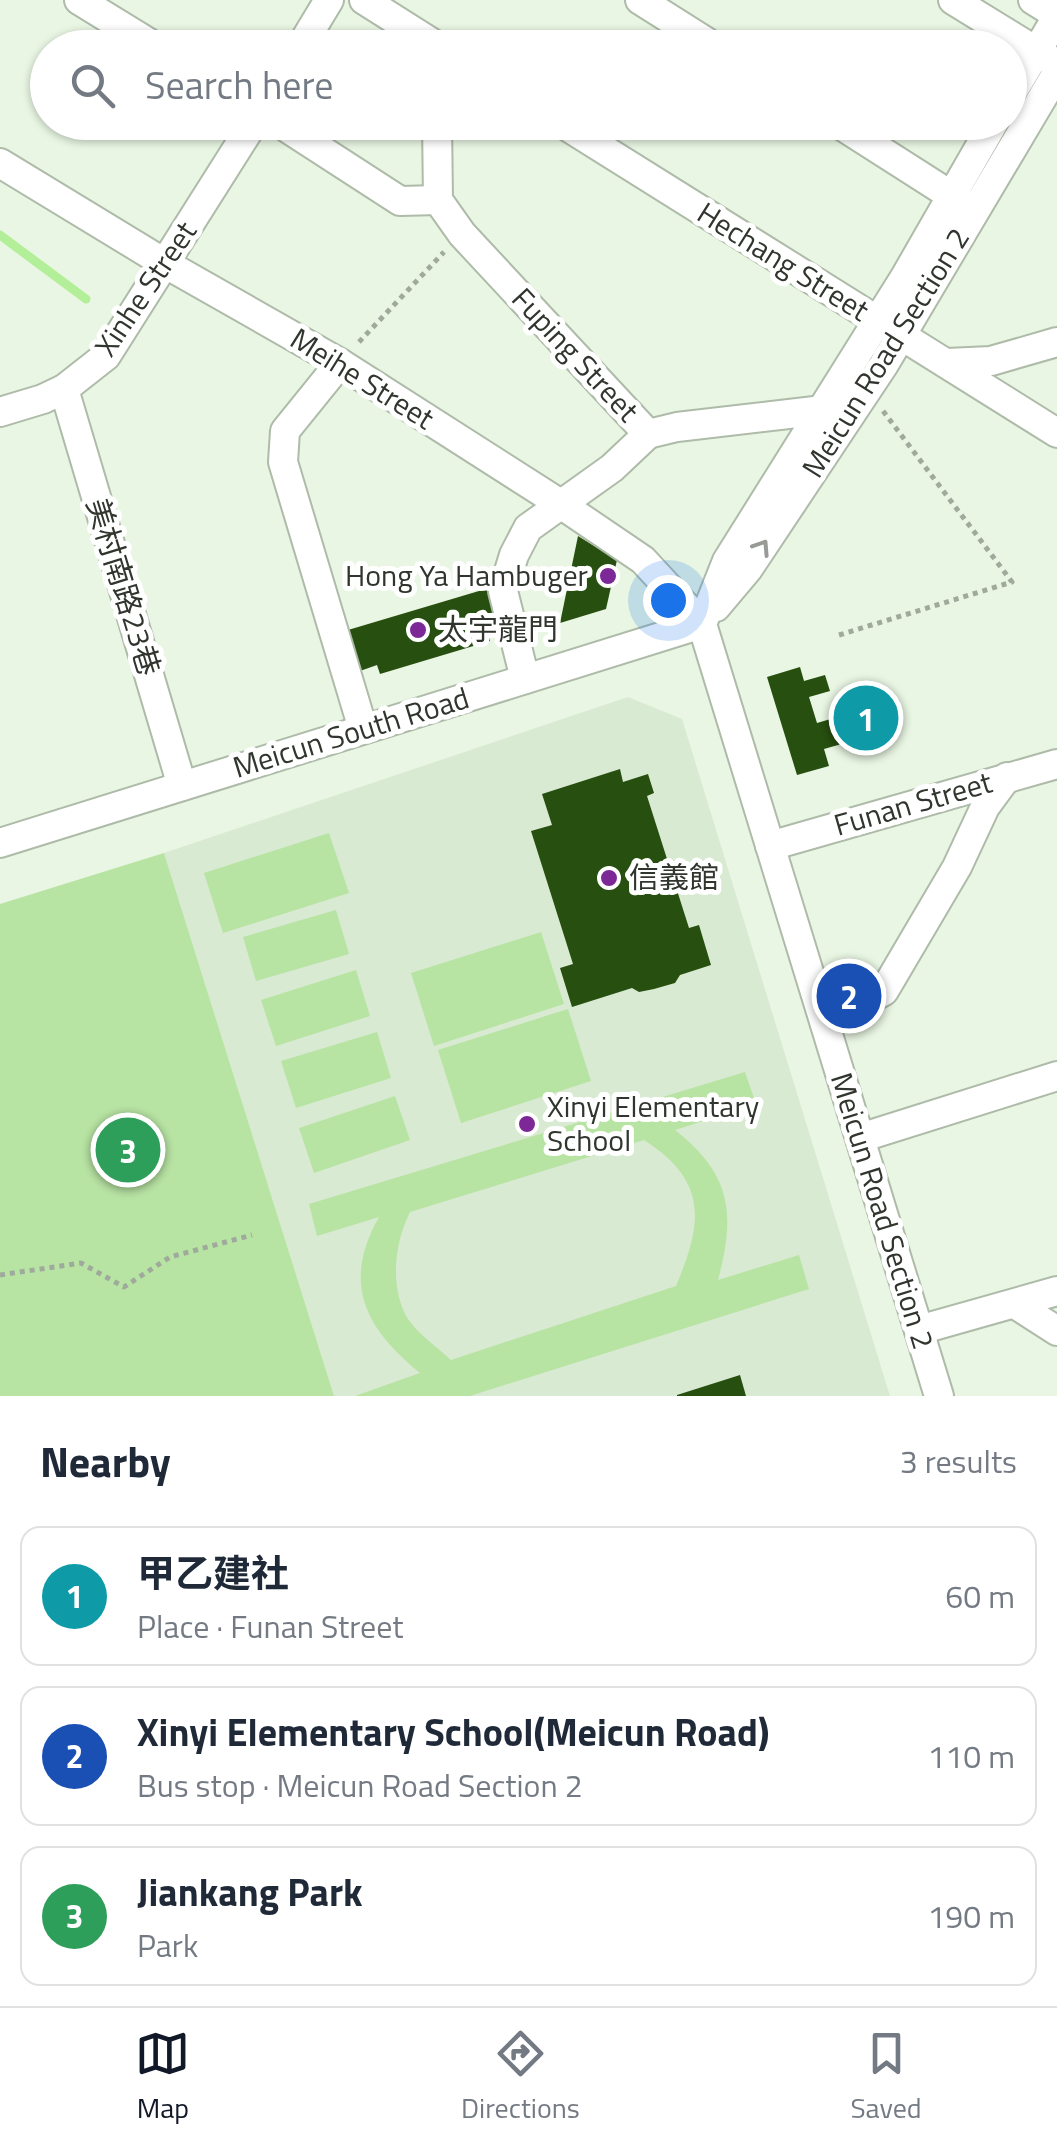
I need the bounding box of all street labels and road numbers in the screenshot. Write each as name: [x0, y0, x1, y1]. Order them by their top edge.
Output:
street label: Hechang Street: [689, 190, 879, 333]
street label: Xinhe Street: [83, 211, 208, 365]
street label: Meicun Road Section 2: [790, 219, 981, 486]
street label: Fuping Street: [501, 277, 651, 432]
street label: Meihe Street: [282, 316, 444, 441]
street label: 美村南路23巷: [75, 492, 173, 681]
street label: Meicun South Road: [227, 674, 474, 790]
street label: Funan Street: [828, 758, 998, 848]
street label: Meicun Road Section 2: [819, 1067, 947, 1355]

